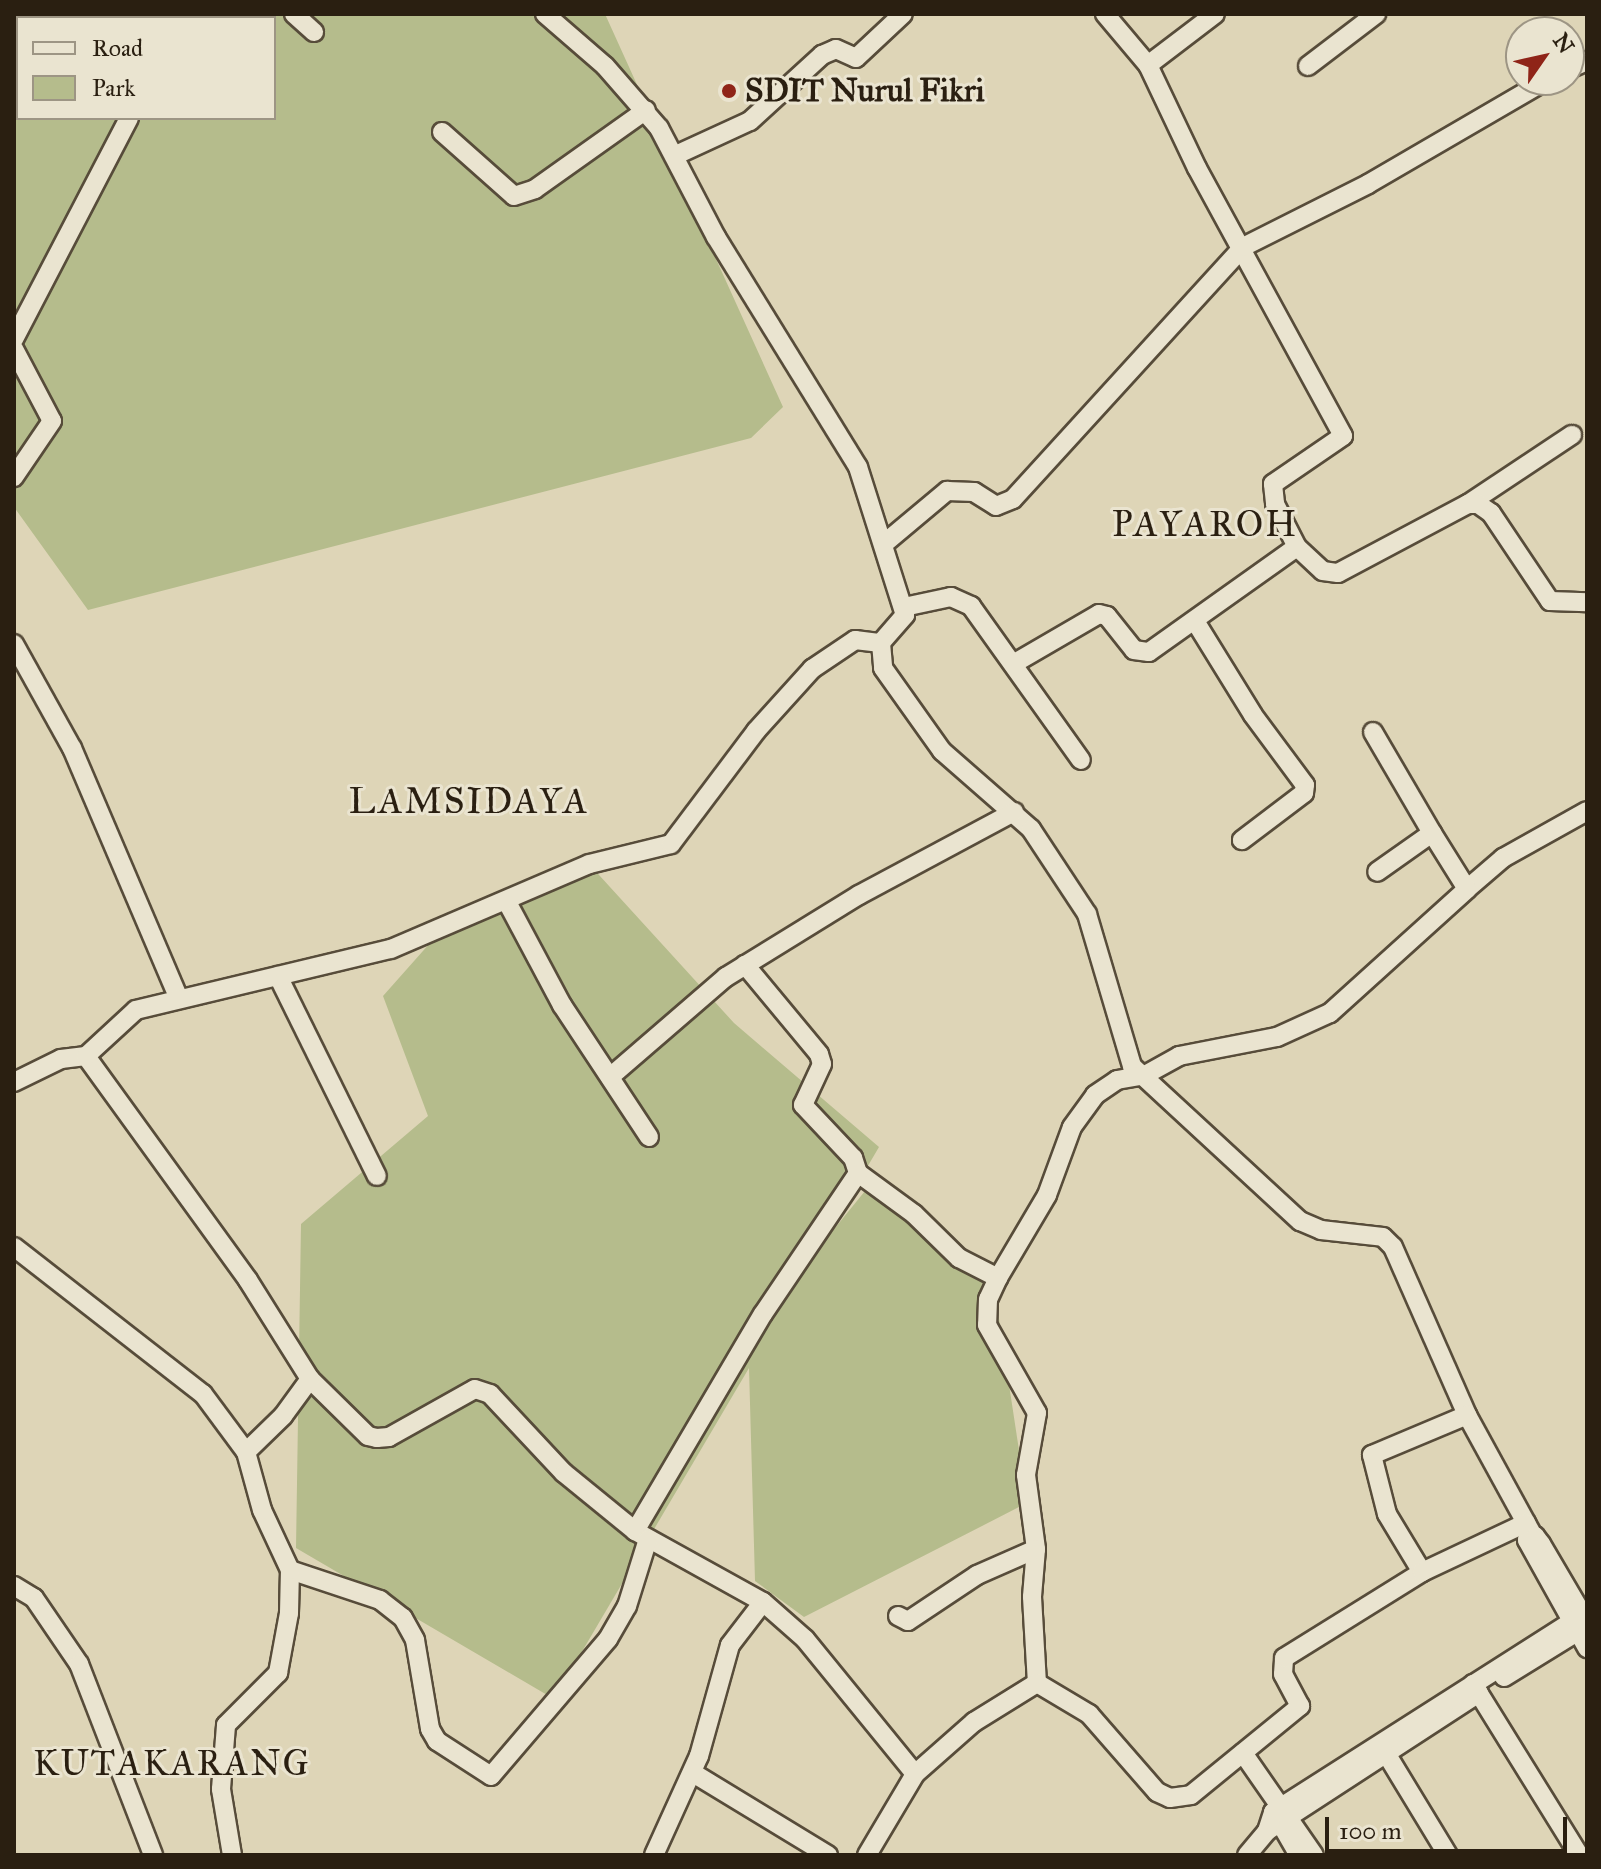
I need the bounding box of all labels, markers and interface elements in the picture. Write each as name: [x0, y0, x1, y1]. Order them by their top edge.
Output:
legend: [16, 16, 276, 120]
north arrow: [1505, 16, 1585, 96]
text: N: [1547, 28, 1580, 59]
text: Road: [92, 33, 143, 63]
place label: SDIT Nurul Fikri: [745, 72, 985, 110]
text: Park: [92, 73, 135, 103]
marker: SDIT Nurul Fikri: [720, 82, 738, 100]
district label: PAYAROH: [1112, 503, 1298, 547]
district label: LAMSIDAYA: [349, 780, 589, 824]
district label: KUTAKARANG: [33, 1742, 311, 1786]
scale bar: [1329, 1801, 1571, 1851]
text: 100 m: [1339, 1816, 1402, 1846]

